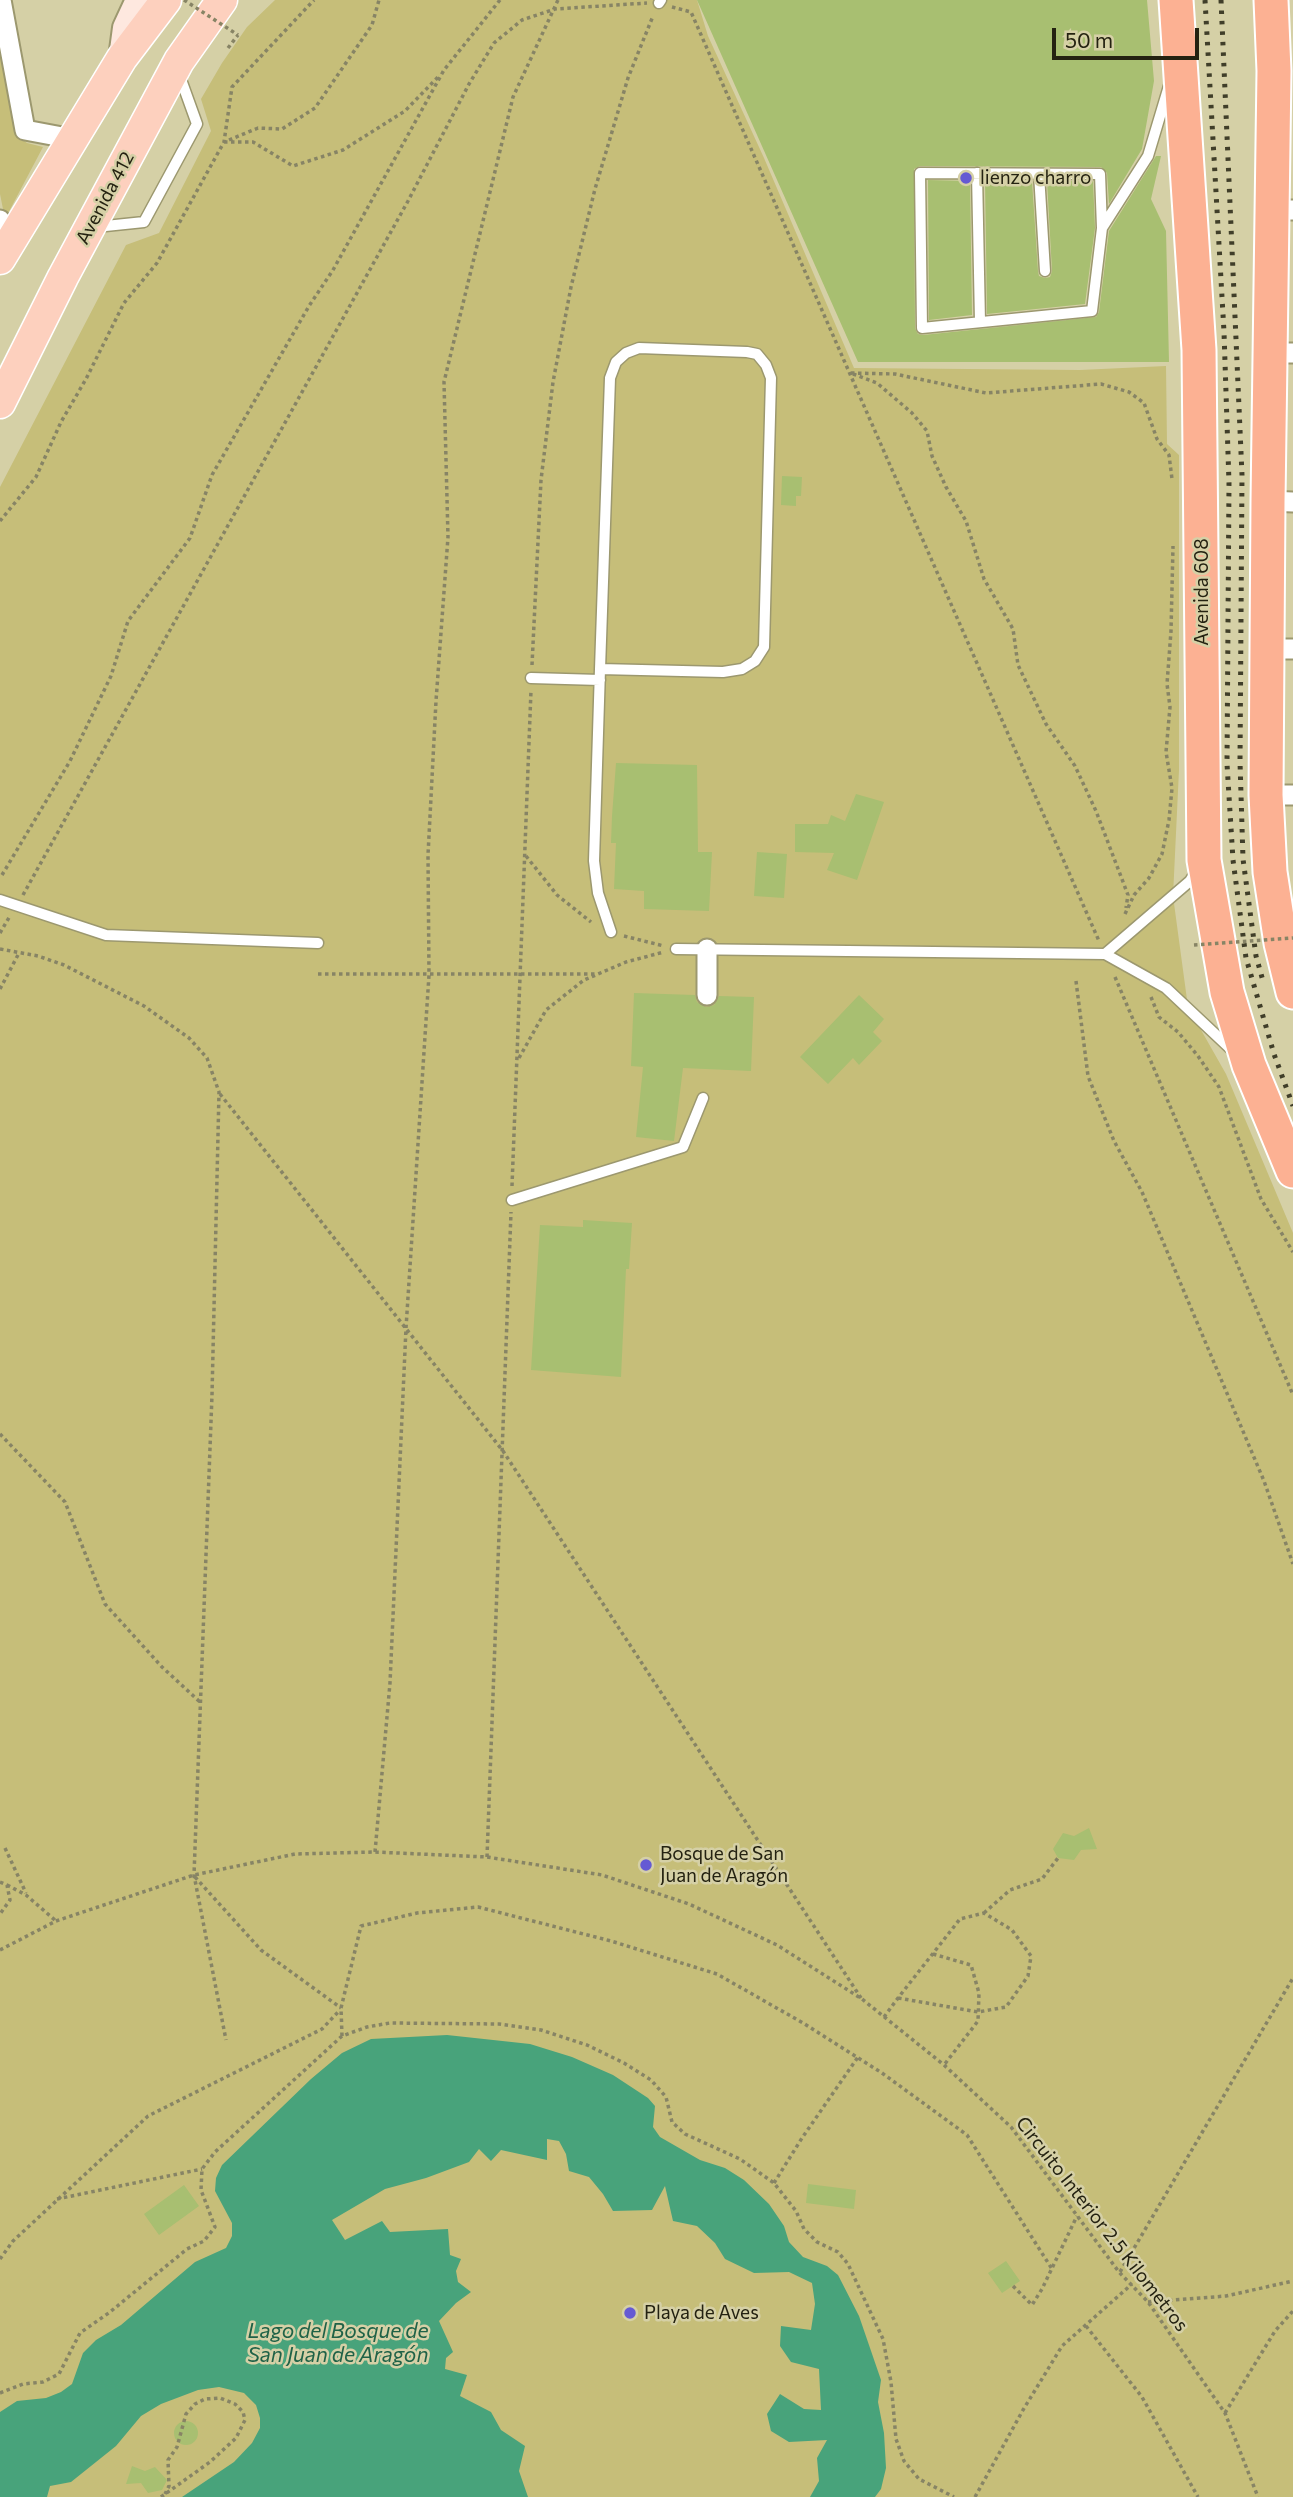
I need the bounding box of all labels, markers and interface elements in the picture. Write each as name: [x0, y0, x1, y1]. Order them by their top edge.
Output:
scale bar: [1055, 14, 1202, 58]
text: 50 m: [1065, 27, 1113, 52]
street label: Avenida 412: [71, 148, 139, 248]
place label: lienzo charro: [980, 167, 1091, 189]
marker: lienzo charro: [958, 170, 974, 186]
street label: Avenida 608: [1191, 538, 1213, 646]
place label: Bosque de San Juan de Aragón: [660, 1843, 788, 1887]
marker: Bosque de San Juan de Aragón: [638, 1857, 654, 1873]
street label: Circuito Interior 2.5 Kilometros: [1011, 2112, 1193, 2336]
place label: Playa de Aves: [644, 2302, 759, 2324]
marker: Playa de Aves: [622, 2305, 638, 2321]
water label: Lago del Bosque de San Juan de Aragón: [247, 2318, 429, 2368]

